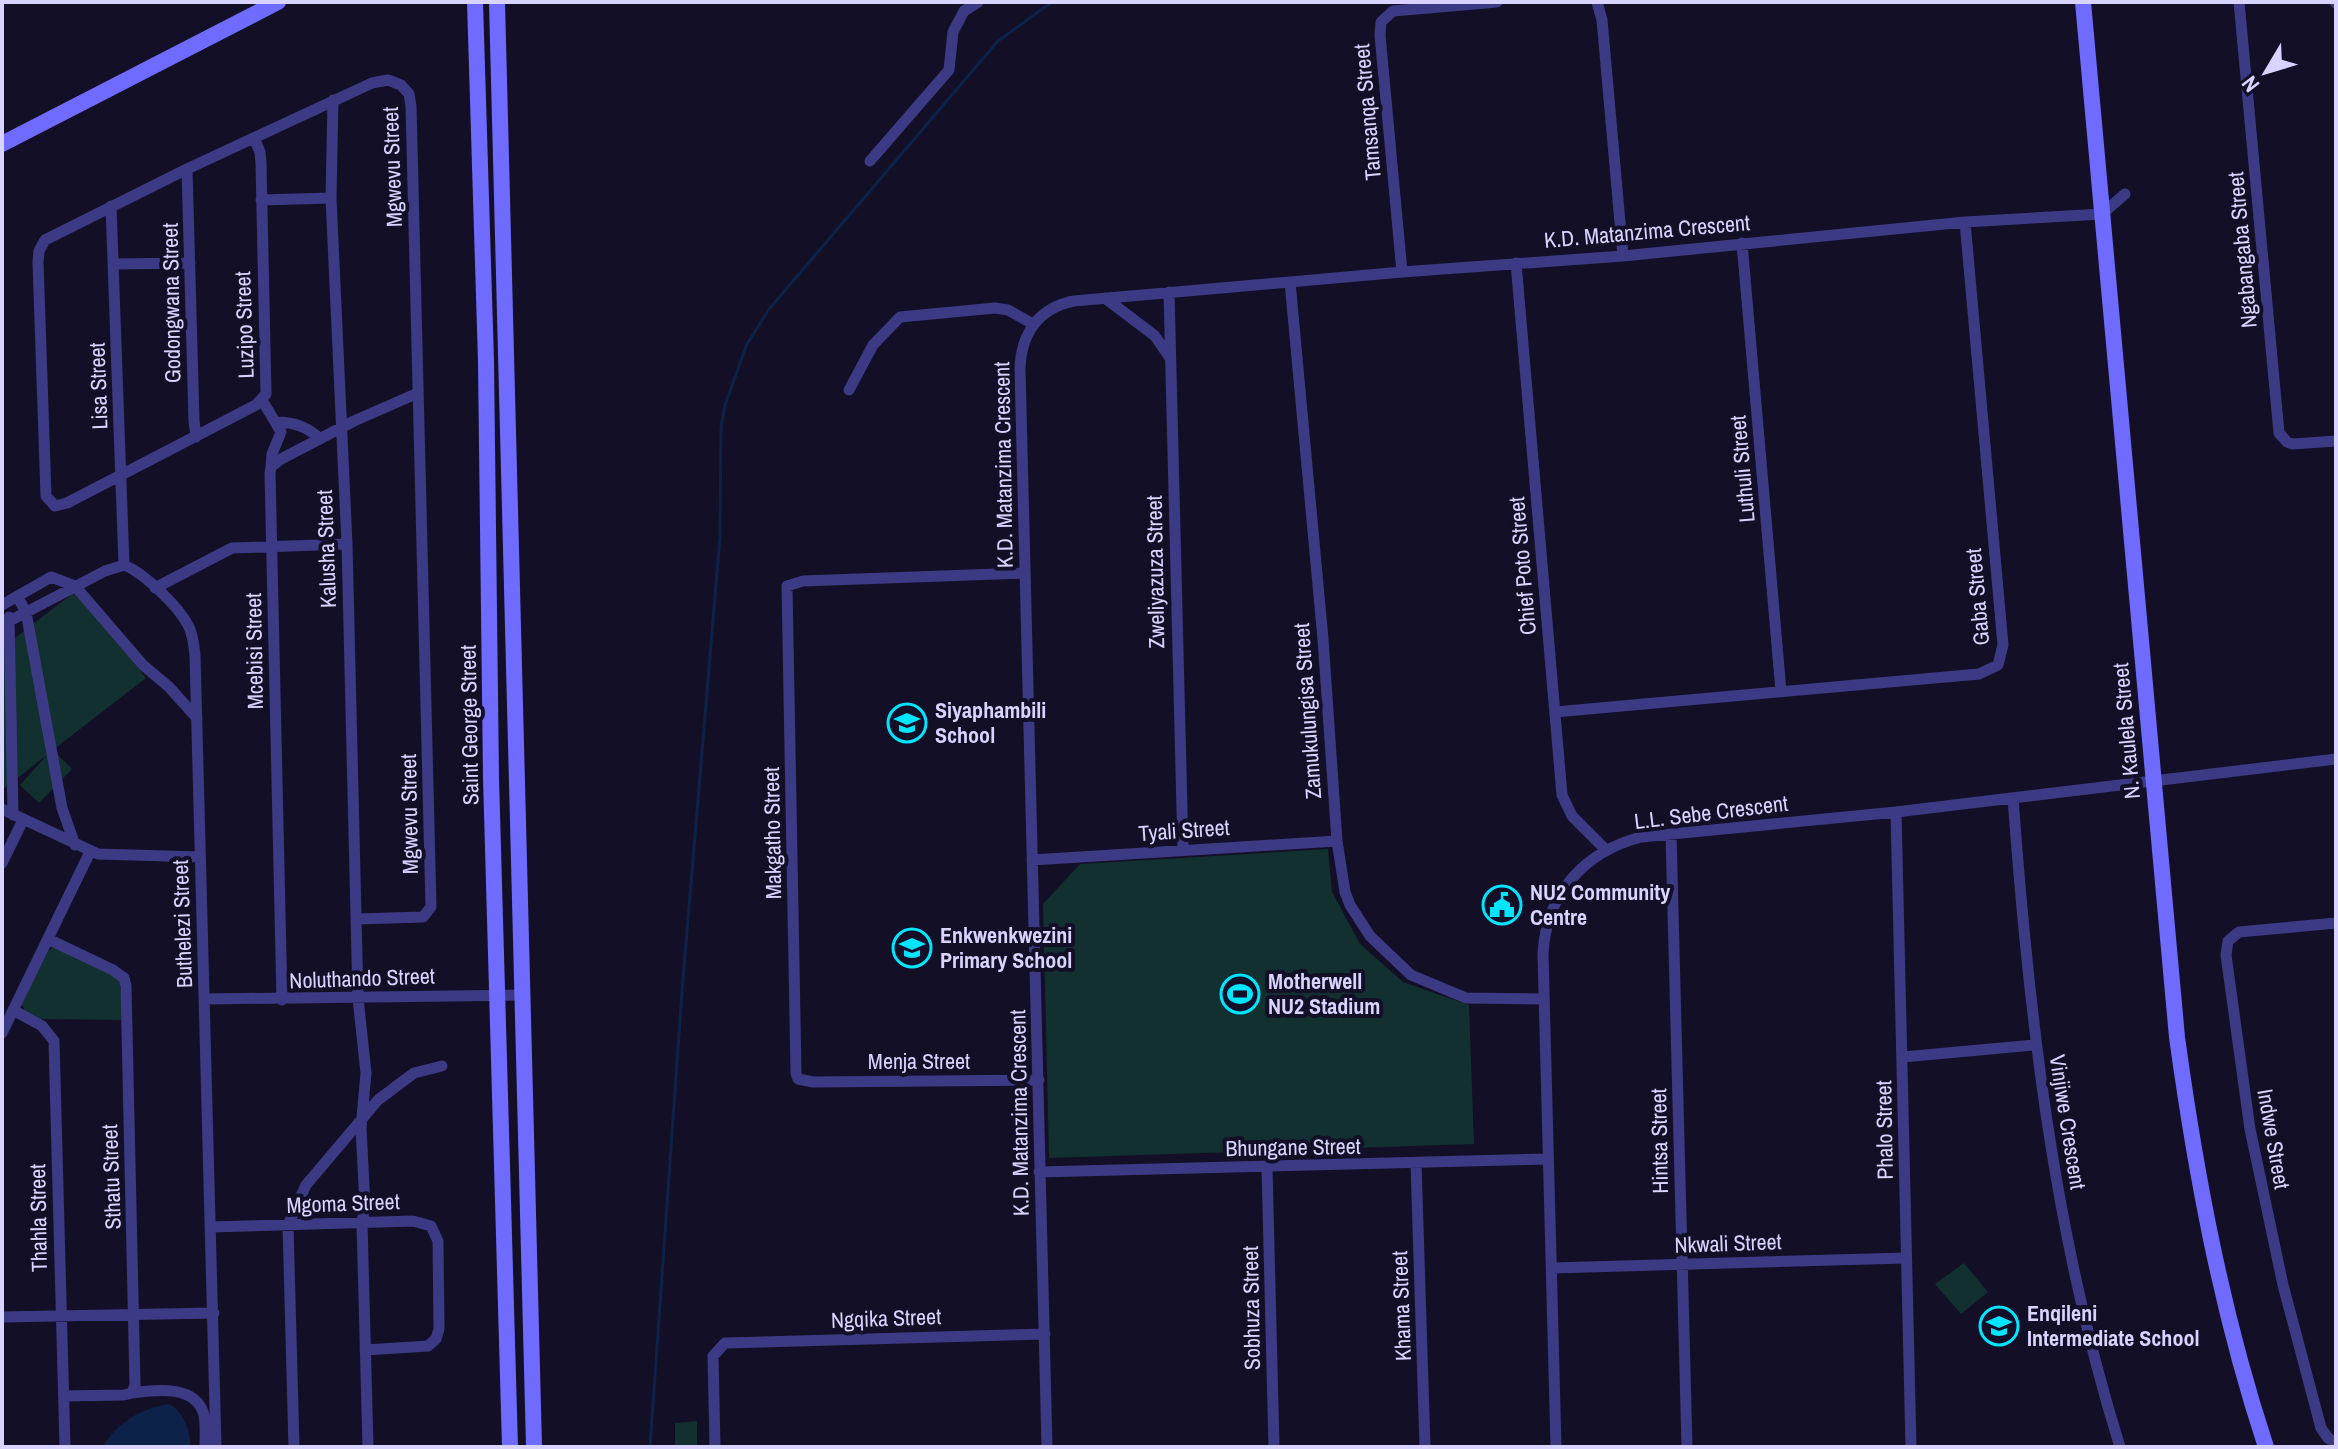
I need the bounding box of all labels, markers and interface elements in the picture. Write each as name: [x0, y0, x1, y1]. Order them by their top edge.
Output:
north arrow: [2226, 32, 2306, 112]
street label: Tamsanqa Street: [1346, 43, 1388, 181]
text: N: [2234, 70, 2266, 99]
street label: Mgwevu Street: [375, 106, 409, 228]
street label: Ngabangaba Street: [2220, 171, 2264, 329]
street label: K.D. Matanzima Crescent: [1543, 207, 1751, 255]
street label: Godongwana Street: [155, 223, 187, 383]
street label: Luzipo Street: [227, 271, 261, 379]
street label: Lisa Street: [81, 342, 115, 430]
street label: K.D. Matanzima Crescent: [986, 361, 1020, 569]
street label: Luthuli Street: [1722, 414, 1762, 524]
street label: Kalusha Street: [309, 489, 343, 609]
street label: Zweliyazuza Street: [1139, 495, 1171, 649]
street label: Chief Poto Street: [1501, 496, 1543, 636]
street label: Gaba Street: [1958, 547, 1996, 647]
street label: Mcebisi Street: [238, 593, 270, 709]
street label: Zamukulungisa Street: [1286, 622, 1328, 800]
street label: Saint George Street: [453, 645, 485, 805]
street label: N. Kaulela Street: [2105, 662, 2147, 800]
place label: Siyaphambili School: [935, 695, 1046, 750]
school or university icon: Siyaphambili School: [886, 702, 928, 744]
street label: Mgwevu Street: [393, 754, 425, 874]
street label: Makgatho Street: [756, 767, 788, 899]
street label: L.L. Sebe Crescent: [1633, 788, 1789, 836]
street label: Tyali Street: [1137, 812, 1231, 848]
street label: Buthelezi Street: [165, 859, 199, 989]
place label: NU2 Community Centre: [1530, 877, 1670, 932]
public building icon: NU2 Community Centre: [1481, 884, 1523, 926]
place label: Enkwenkwezini Primary School: [940, 920, 1072, 975]
school or university icon: Enkwenkwezini Primary School: [891, 927, 933, 969]
street label: Noluthando Street: [289, 960, 435, 996]
place label: Motherwell NU2 Stadium: [1268, 966, 1380, 1021]
sports icon: Motherwell NU2 Stadium: [1219, 973, 1261, 1015]
street label: K.D. Matanzima Crescent: [1002, 1009, 1036, 1217]
street label: Menja Street: [868, 1046, 970, 1076]
street label: Vinjiwe Crescent: [2043, 1052, 2093, 1192]
street label: Phalo Street: [1868, 1080, 1900, 1180]
street label: Indwe Street: [2250, 1087, 2298, 1191]
street label: Hintsa Street: [1643, 1088, 1675, 1194]
street label: Sthatu Street: [94, 1124, 128, 1230]
street label: Bhungane Street: [1225, 1131, 1361, 1163]
street label: Thahla Street: [22, 1164, 54, 1272]
street label: Mgoma Street: [286, 1186, 400, 1220]
street label: Nkwali Street: [1674, 1226, 1782, 1260]
street label: Sobhuza Street: [1235, 1246, 1267, 1370]
street label: Khama Street: [1384, 1250, 1418, 1362]
place label: Enqileni Intermediate School: [2027, 1298, 2199, 1353]
street label: Ngqika Street: [830, 1301, 942, 1335]
school or university icon: Enqileni Intermediate School: [1978, 1305, 2020, 1347]

